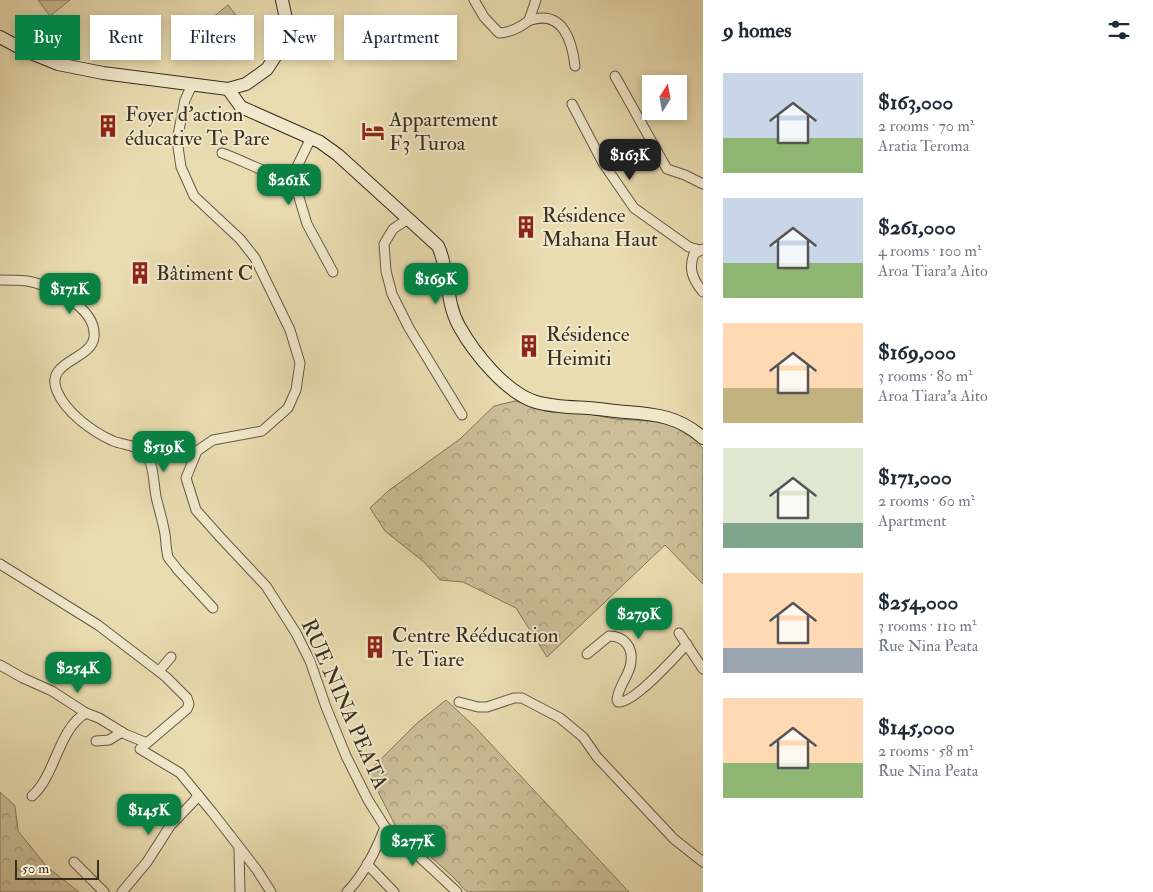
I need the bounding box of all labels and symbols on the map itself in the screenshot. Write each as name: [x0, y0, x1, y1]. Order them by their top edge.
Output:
north arrow: [642, 75, 688, 120]
place label: Foyer d'action éducative Te Pare: [125, 101, 270, 152]
place label: Appartement F3 Turoa: [388, 106, 498, 157]
building icon: Foyer d'action éducative Te Pare: [95, 113, 121, 139]
hotel icon: Appartement F3 Turoa: [360, 118, 386, 144]
pin: $163K: [595, 138, 665, 181]
pin: $261K: [254, 164, 324, 206]
place label: Résidence Mahana Haut: [542, 202, 658, 253]
building icon: Résidence Mahana Haut: [513, 214, 539, 240]
building icon: Bâtiment C: [127, 260, 153, 286]
place label: Bâtiment C: [156, 260, 253, 287]
pin: $169K: [401, 262, 471, 305]
pin: $171K: [35, 272, 105, 315]
place label: Résidence Heimiti: [546, 321, 630, 372]
building icon: Résidence Heimiti: [516, 333, 542, 359]
pin: $519K: [129, 430, 199, 473]
pin: $279K: [604, 598, 674, 640]
street label: RUE NINA PEATA: [295, 615, 394, 793]
place label: Centre Rééducation Te Tiare: [392, 622, 559, 673]
building icon: Centre Rééducation Te Tiare: [362, 634, 388, 660]
pin: $254K: [43, 652, 113, 694]
pin: $145K: [114, 794, 184, 836]
pin: $277K: [378, 824, 448, 867]
scale bar: [15, 857, 99, 880]

